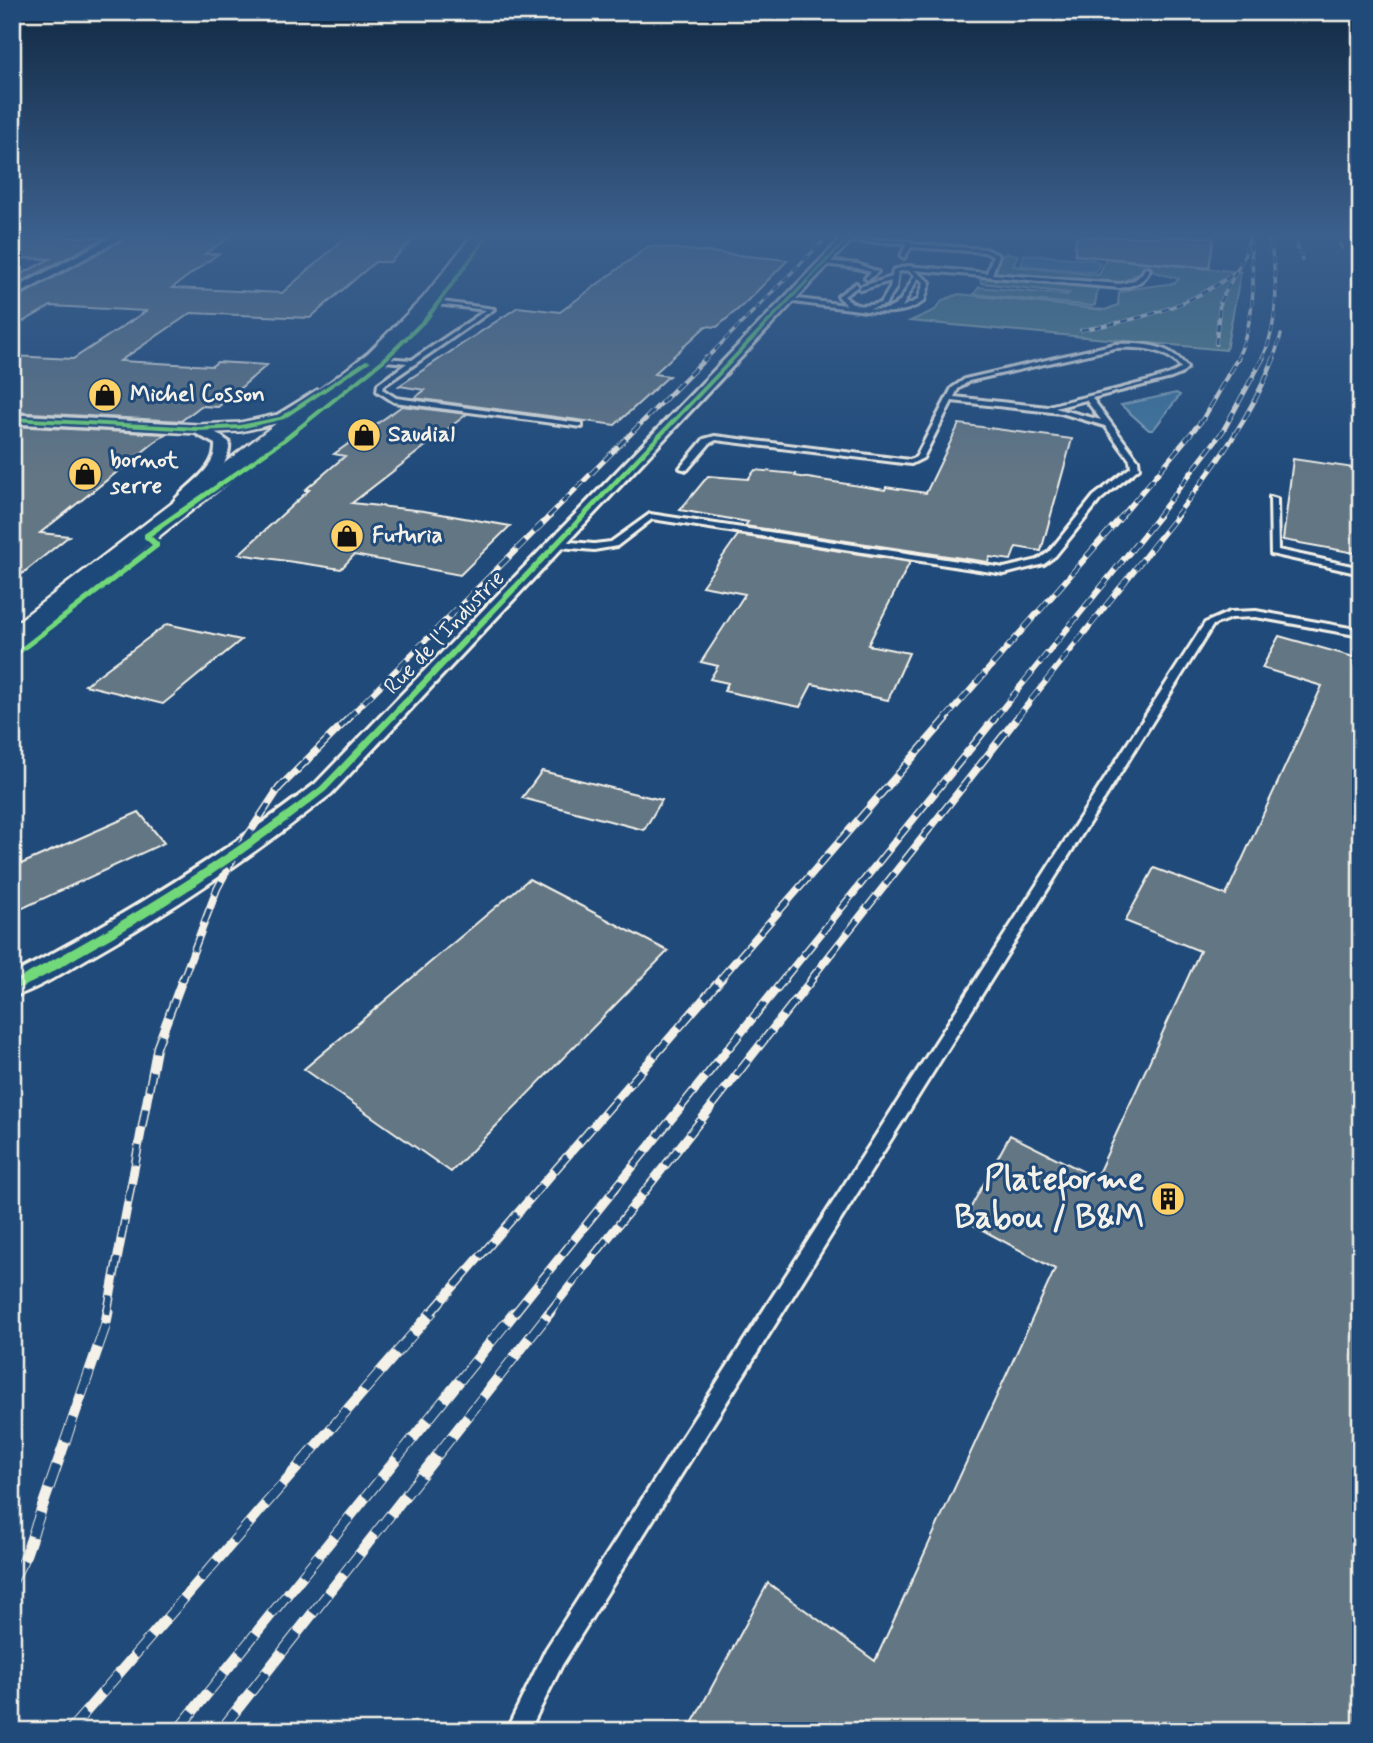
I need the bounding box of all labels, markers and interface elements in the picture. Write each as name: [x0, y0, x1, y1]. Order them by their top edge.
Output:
shop icon: Michel Cosson: [86, 376, 124, 414]
place label: Michel Cosson: [130, 380, 265, 410]
shop icon: Saudial: [345, 416, 383, 454]
place label: Saudial: [388, 420, 455, 450]
place label: bornot serre: [109, 446, 179, 502]
shop icon: bornot serre: [66, 455, 104, 493]
shop icon: Futuria: [328, 517, 366, 555]
place label: Futuria: [372, 521, 443, 551]
street label: Rue de l'Industrie: [378, 564, 512, 702]
place label: Plateforme Babou / B&M: [954, 1158, 1144, 1240]
building icon: Plateforme Babou / B&M: [1149, 1180, 1187, 1218]

